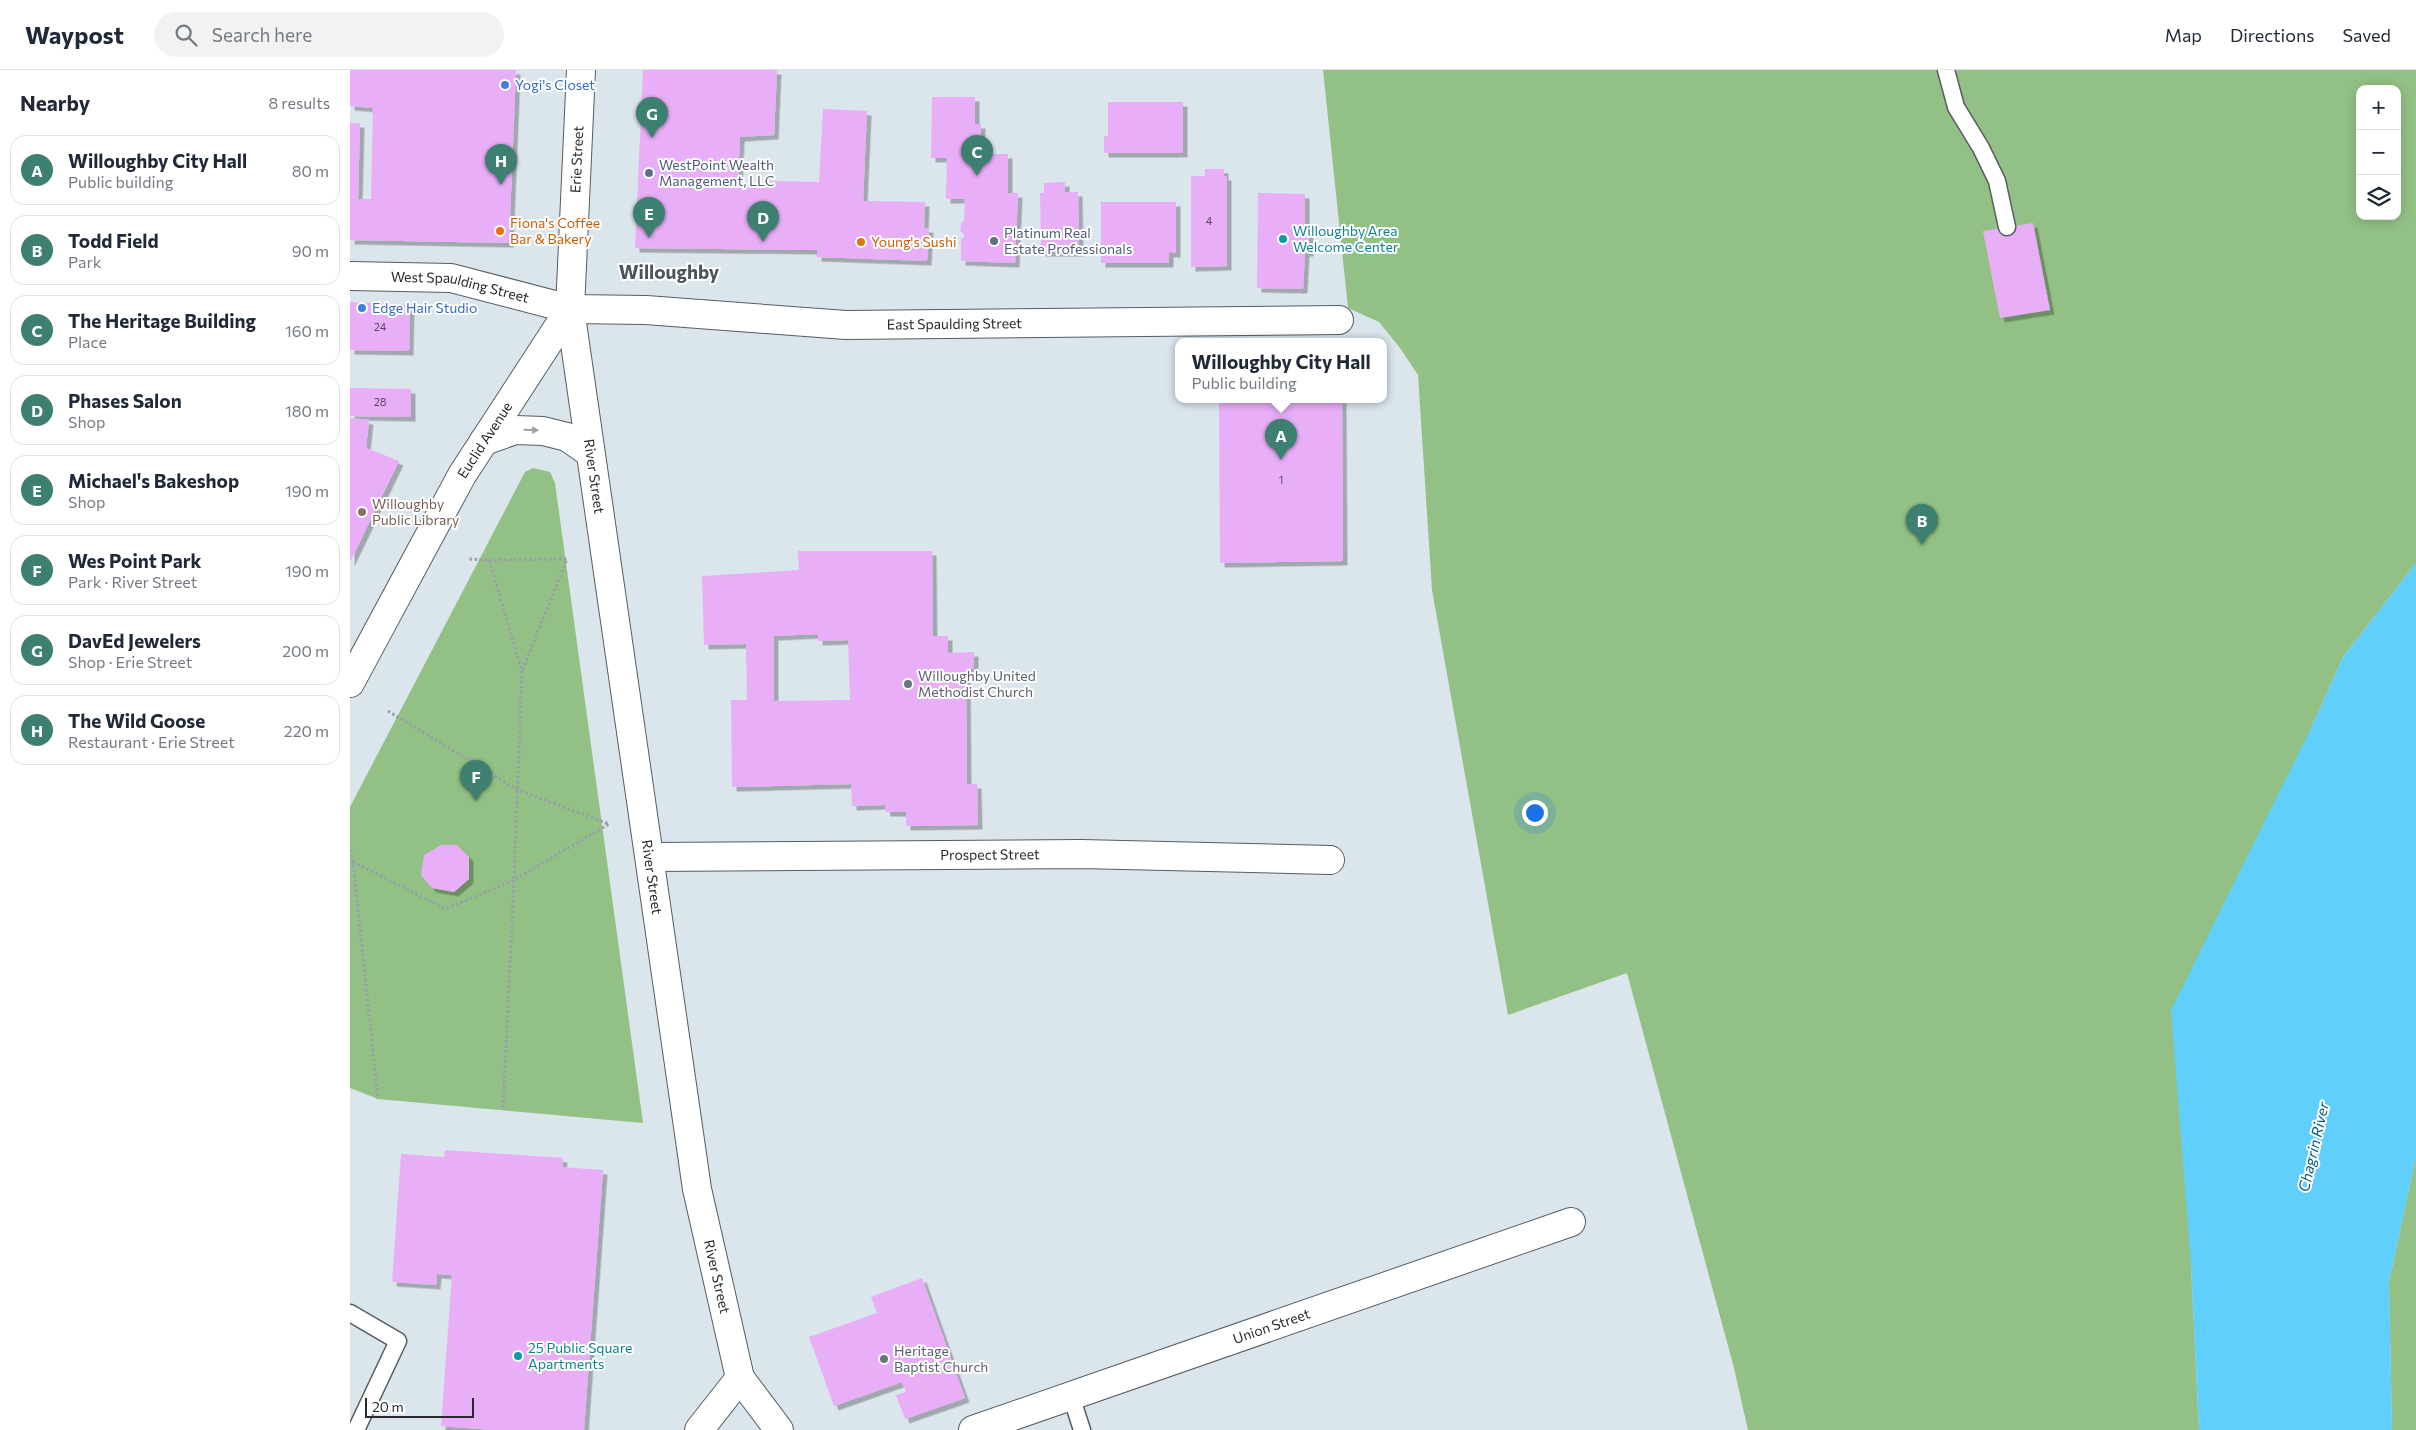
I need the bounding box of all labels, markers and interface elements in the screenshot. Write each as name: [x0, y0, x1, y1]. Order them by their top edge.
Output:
search box: [154, 12, 504, 57]
text: Waypost: [25, 20, 124, 49]
icon: search: [172, 21, 200, 49]
text: Search here: [212, 23, 312, 46]
text: Map: [2165, 24, 2202, 46]
text: Directions: [2230, 24, 2314, 46]
text: Saved: [2342, 24, 2391, 46]
place label: Yogi's Closet: [515, 76, 595, 93]
marker: Yogi's Closet: [499, 79, 511, 91]
map controls: [2356, 85, 2401, 220]
button: +: [2356, 85, 2401, 130]
text: Nearby: [20, 90, 90, 115]
text: 8 results: [269, 93, 330, 112]
pin: G: [636, 97, 668, 138]
street label: Erie Street: [566, 125, 586, 193]
button: −: [2356, 130, 2401, 175]
pin: C: [961, 135, 993, 176]
pin: H: [485, 144, 517, 185]
text: Willoughby City Hall: [68, 149, 247, 172]
place label: WestPoint Wealth Management, LLC: [659, 156, 774, 189]
text: A: [31, 161, 43, 180]
text: 80 m: [292, 161, 329, 180]
marker: WestPoint Wealth Management, LLC: [643, 167, 655, 179]
text: Public building: [68, 172, 173, 191]
button: layers: [2356, 175, 2401, 220]
pin: E: [633, 197, 665, 238]
pin: D: [747, 201, 779, 242]
place label: Fiona's Coffee Bar & Bakery: [510, 214, 600, 247]
house number: 4: [1206, 214, 1213, 227]
place label: Willoughby Area Welcome Center: [1293, 222, 1399, 255]
place label: Platinum Real Estate Professionals: [1004, 224, 1132, 257]
marker: Fiona's Coffee Bar & Bakery: [494, 225, 506, 237]
text: Todd Field: [68, 229, 159, 252]
place label: Young's Sushi: [871, 233, 957, 250]
marker: Willoughby Area Welcome Center: [1277, 233, 1289, 245]
marker: Platinum Real Estate Professionals: [988, 235, 1000, 247]
marker: Young's Sushi: [855, 236, 867, 248]
text: B: [32, 241, 42, 260]
text: 90 m: [292, 241, 329, 260]
text: Park: [68, 252, 101, 271]
district label: Willoughby: [619, 260, 720, 283]
street label: West Spaulding Street: [391, 268, 531, 306]
place label: Edge Hair Studio: [372, 299, 477, 316]
marker: Edge Hair Studio: [356, 302, 368, 314]
text: The Heritage Building: [68, 309, 256, 332]
street label: East Spaulding Street: [887, 314, 1022, 333]
house number: 24: [374, 320, 387, 333]
text: C: [32, 321, 42, 340]
text: 160 m: [285, 321, 329, 340]
text: Place: [68, 332, 107, 351]
popup: [1175, 338, 1387, 403]
text: Willoughby City Hall: [1191, 350, 1371, 373]
text: Public building: [1191, 373, 1297, 392]
text: Phases Salon: [68, 389, 182, 412]
house number: 28: [374, 395, 387, 408]
street label: Euclid Avenue: [453, 398, 515, 481]
text: D: [31, 401, 43, 420]
text: 180 m: [285, 401, 329, 420]
text: Shop: [68, 412, 106, 431]
pin: A: [1265, 419, 1297, 460]
one-way arrow: [523, 427, 539, 435]
street label: River Street: [581, 438, 608, 515]
text: Michael's Bakeshop: [68, 469, 239, 492]
house number: 1: [1279, 473, 1283, 486]
text: E: [32, 481, 42, 500]
text: 190 m: [285, 481, 329, 500]
text: Shop: [68, 492, 106, 511]
place label: Willoughby Public Library: [372, 495, 459, 528]
pin: B: [1906, 504, 1938, 545]
marker: Willoughby Public Library: [356, 506, 368, 518]
text: Wes Point Park: [68, 549, 202, 572]
text: F: [32, 561, 42, 580]
text: 190 m: [285, 561, 329, 580]
text: Park · River Street: [68, 572, 197, 591]
text: DavEd Jewelers: [68, 629, 201, 652]
text: G: [31, 641, 43, 660]
text: 200 m: [282, 641, 329, 660]
text: Shop · Erie Street: [68, 652, 192, 671]
place label: Willoughby United Methodist Church: [918, 667, 1036, 700]
marker: Willoughby United Methodist Church: [902, 678, 914, 690]
text: The Wild Goose: [68, 709, 205, 732]
text: H: [31, 721, 43, 740]
text: 220 m: [284, 721, 329, 740]
text: Restaurant · Erie Street: [68, 732, 235, 751]
pin: F: [460, 760, 492, 801]
your location: [1522, 800, 1548, 826]
street label: River Street: [639, 839, 666, 916]
street label: Prospect Street: [940, 845, 1040, 863]
water label: Chagrin River: [2294, 1099, 2332, 1193]
street label: River Street: [701, 1238, 734, 1315]
street label: Union Street: [1230, 1304, 1312, 1347]
place label: 25 Public Square Apartments: [528, 1339, 632, 1372]
place label: Heritage Baptist Church: [894, 1342, 988, 1375]
marker: 25 Public Square Apartments: [512, 1350, 524, 1362]
marker: Heritage Baptist Church: [878, 1353, 890, 1365]
scale bar: [365, 1395, 474, 1418]
text: 20 m: [372, 1398, 404, 1415]

